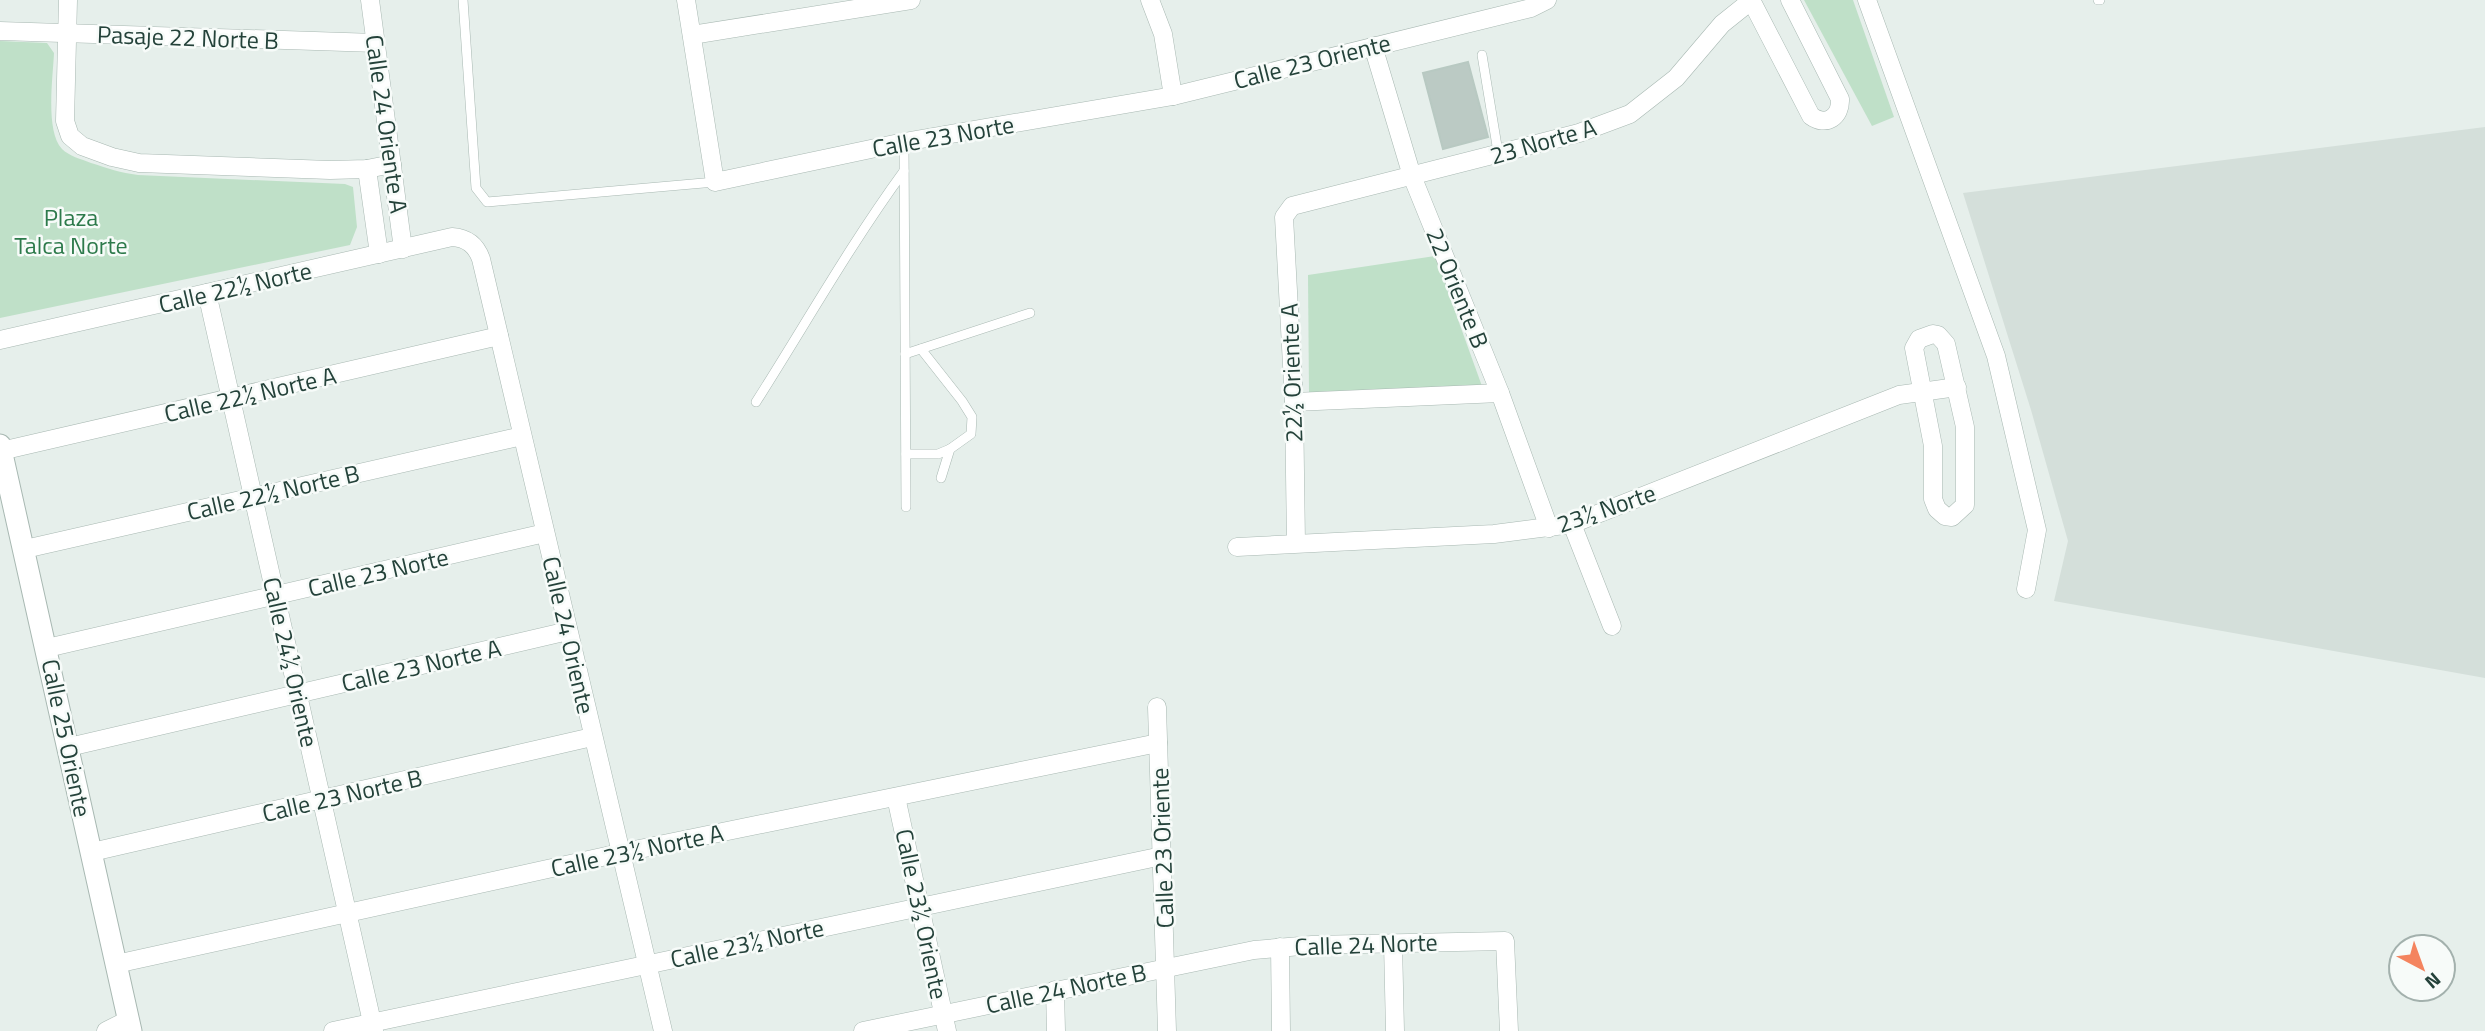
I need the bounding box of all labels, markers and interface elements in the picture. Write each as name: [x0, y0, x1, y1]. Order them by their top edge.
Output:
street label: Pasaje 22 Norte B: [97, 16, 279, 58]
street label: Calle 23 Oriente: [1230, 24, 1394, 98]
street label: Calle 24 Oriente A: [357, 32, 417, 216]
street label: Calle 23 Norte: [869, 106, 1017, 166]
street label: 23 Norte A: [1485, 109, 1601, 173]
park label: Plaza Talca Norte: [14, 199, 128, 263]
street label: 22 Oriente B: [1418, 222, 1498, 354]
street label: Calle 22½ Norte: [155, 252, 315, 322]
street label: 22½ Oriente A: [1271, 303, 1311, 443]
street label: Calle 22½ Norte A: [160, 357, 340, 431]
street label: Calle 22½ Norte B: [183, 455, 363, 529]
street label: 23½ Norte: [1552, 474, 1660, 542]
street label: Calle 23 Norte: [304, 538, 452, 606]
street label: Calle 24 Oriente: [533, 553, 605, 717]
street label: Calle 24½ Oriente: [254, 574, 328, 750]
street label: Calle 23 Norte A: [338, 629, 504, 701]
street label: Calle 25 Oriente: [33, 656, 101, 820]
street label: Calle 23 Norte B: [258, 759, 426, 831]
street label: Calle 23 Oriente: [1141, 767, 1183, 929]
street label: Calle 23½ Norte A: [547, 814, 727, 886]
street label: Calle 23½ Oriente: [886, 825, 958, 1003]
street label: Calle 23½ Norte: [667, 909, 827, 977]
street label: Calle 24 Norte: [1294, 924, 1438, 964]
north arrow: [2387, 933, 2457, 1003]
street label: Calle 24 Norte B: [982, 953, 1150, 1023]
text: N: [2419, 966, 2448, 996]

